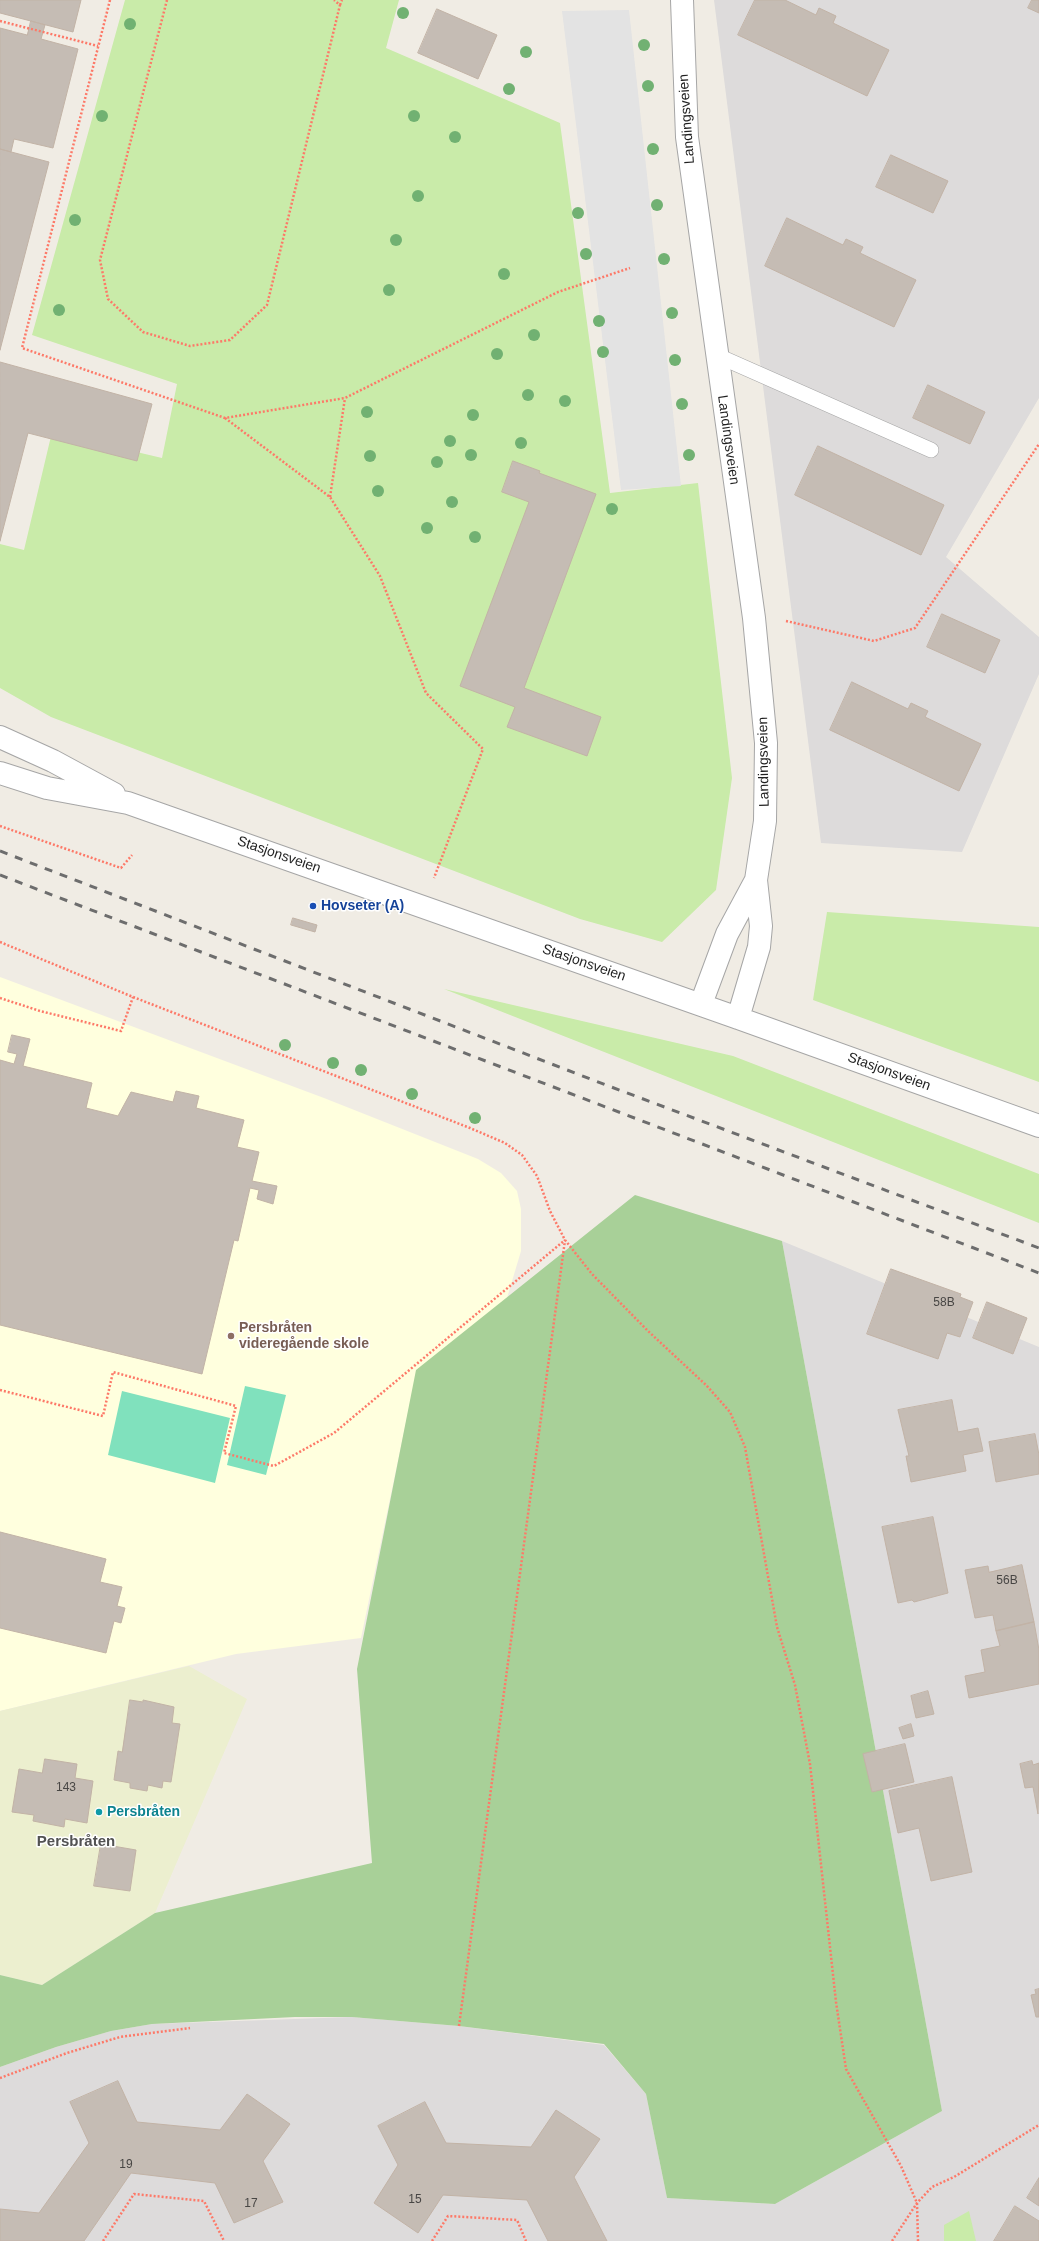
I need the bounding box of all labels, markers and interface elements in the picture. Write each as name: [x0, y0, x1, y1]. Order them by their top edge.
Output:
street label: Landingsveien: [675, 73, 699, 165]
street label: Landingsveien: [713, 394, 743, 486]
street label: Landingsveien: [755, 717, 773, 807]
street label: Stasjonsveien: [235, 833, 323, 877]
place label: Hovseter (A): [321, 898, 404, 914]
marker: Hovseter (A): [308, 901, 318, 911]
street label: Stasjonsveien: [540, 941, 628, 985]
street label: Stasjonsveien: [845, 1049, 933, 1095]
house number: 58B: [933, 1296, 955, 1310]
place label: Persbråten videregående skole: [239, 1320, 369, 1352]
marker: Persbråten videregående skole: [226, 1331, 236, 1341]
house number: 56B: [996, 1574, 1018, 1588]
house number: 143: [56, 1781, 76, 1795]
place label: Persbråten: [107, 1804, 180, 1820]
marker: Persbråten: [94, 1807, 104, 1817]
district label: Persbråten: [37, 1833, 115, 1851]
house number: 19: [119, 2158, 133, 2172]
house number: 15: [408, 2193, 422, 2207]
house number: 17: [244, 2197, 258, 2211]

